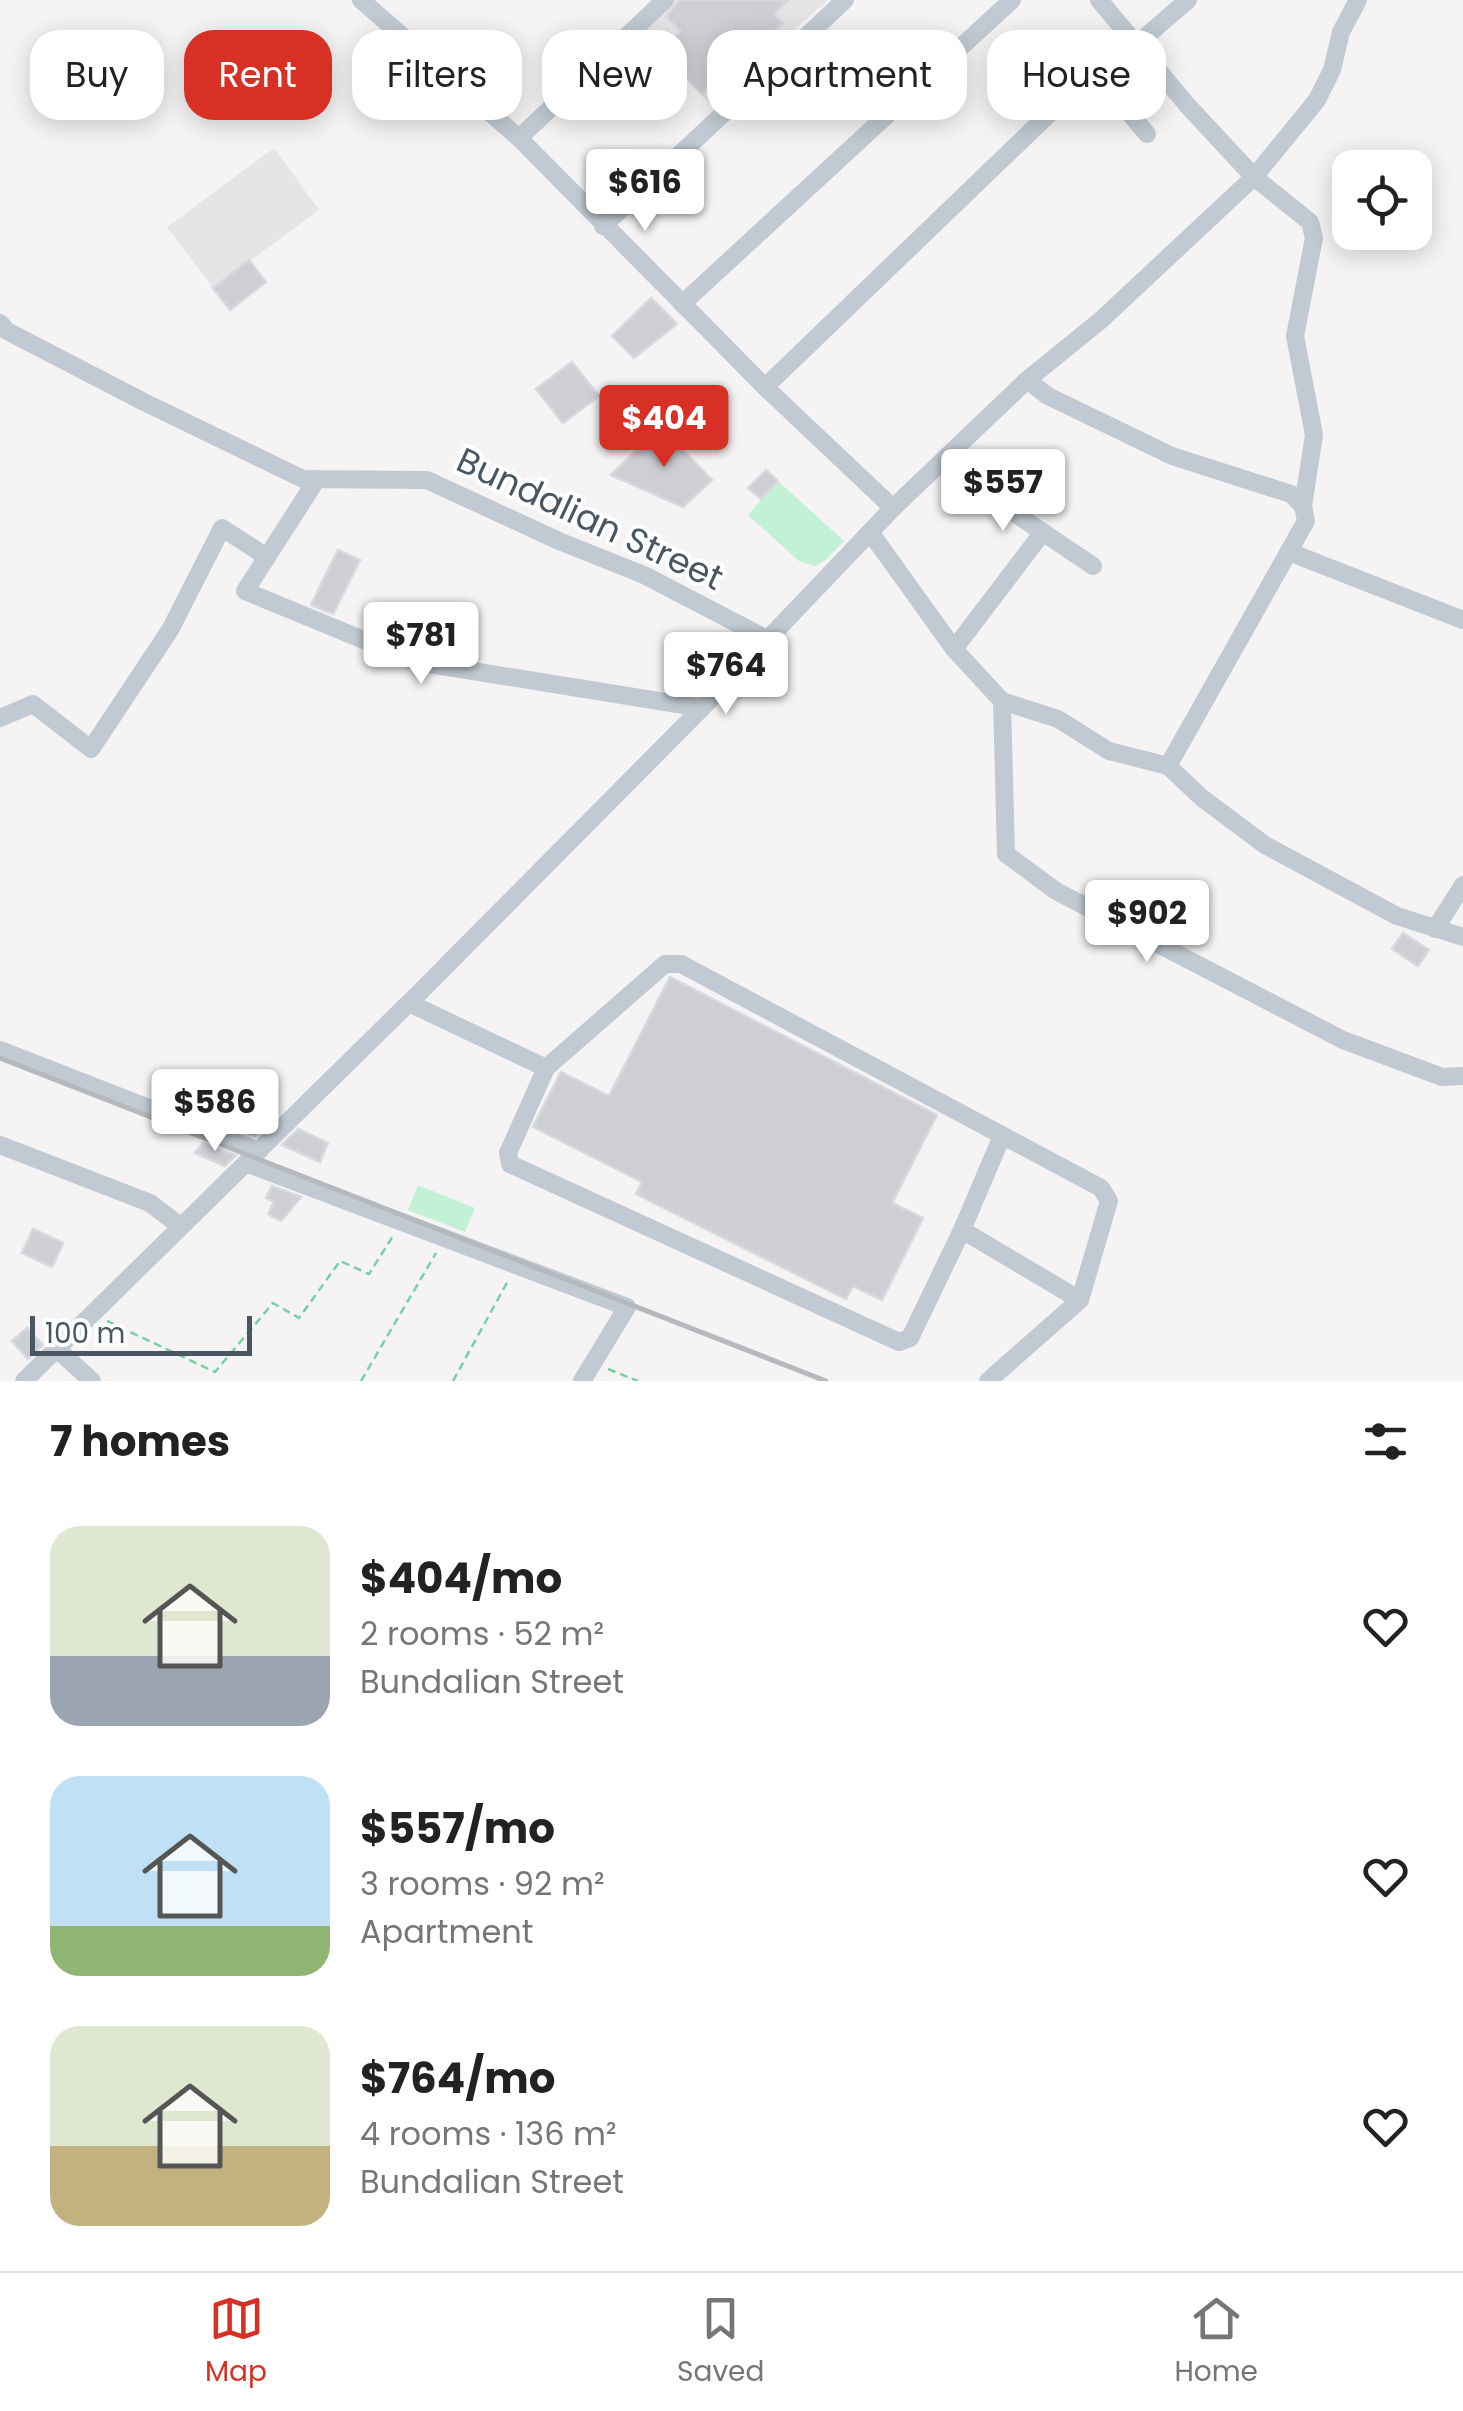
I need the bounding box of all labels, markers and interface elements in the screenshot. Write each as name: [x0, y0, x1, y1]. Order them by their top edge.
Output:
chip: Buy: [30, 30, 164, 120]
chip: Rent: [184, 30, 332, 120]
chip: Filters: [352, 30, 522, 120]
chip: New: [542, 30, 687, 120]
chip: Apartment: [707, 30, 967, 120]
chip: House: [987, 30, 1166, 120]
pin: $616: [586, 149, 704, 234]
map controls: [1332, 150, 1432, 250]
button: locate: [1332, 150, 1432, 250]
text: $616: [608, 159, 682, 204]
pin: $404: [605, 385, 723, 470]
text: $404: [621, 395, 707, 440]
street label: Bundalian Street: [449, 435, 731, 602]
pin: $557: [944, 449, 1062, 534]
text: $557: [963, 459, 1043, 504]
pin: $781: [362, 602, 480, 687]
text: $781: [386, 612, 456, 657]
pin: $764: [667, 632, 785, 717]
text: $764: [686, 642, 766, 687]
pin: $902: [1088, 880, 1206, 965]
text: $902: [1107, 890, 1187, 935]
pin: $586: [156, 1069, 274, 1154]
text: $586: [174, 1079, 256, 1124]
scale bar: [30, 1311, 252, 1356]
text: 100 m: [45, 1314, 125, 1353]
text: 7 homes: [50, 1412, 230, 1471]
icon: filters: [1358, 1414, 1413, 1469]
text: $404/mo: [360, 1549, 562, 1608]
icon: home: [130, 1566, 250, 1686]
icon: heart: [1358, 1599, 1413, 1654]
text: 2 rooms · 52 m²: [360, 1611, 604, 1656]
text: Bundalian Street: [360, 1659, 624, 1704]
text: $557/mo: [360, 1799, 555, 1858]
icon: home: [130, 1816, 250, 1936]
icon: heart: [1358, 1849, 1413, 1904]
text: 3 rooms · 92 m²: [360, 1861, 604, 1906]
text: Apartment: [360, 1909, 533, 1954]
text: $764/mo: [360, 2049, 556, 2108]
icon: home: [130, 2066, 250, 2186]
icon: heart: [1358, 2099, 1413, 2154]
text: 4 rooms · 136 m²: [360, 2111, 617, 2156]
text: Bundalian Street: [360, 2159, 624, 2204]
tab: Map: [205, 2291, 267, 2393]
tab: Saved: [677, 2291, 764, 2393]
tab: Home: [1174, 2291, 1258, 2393]

